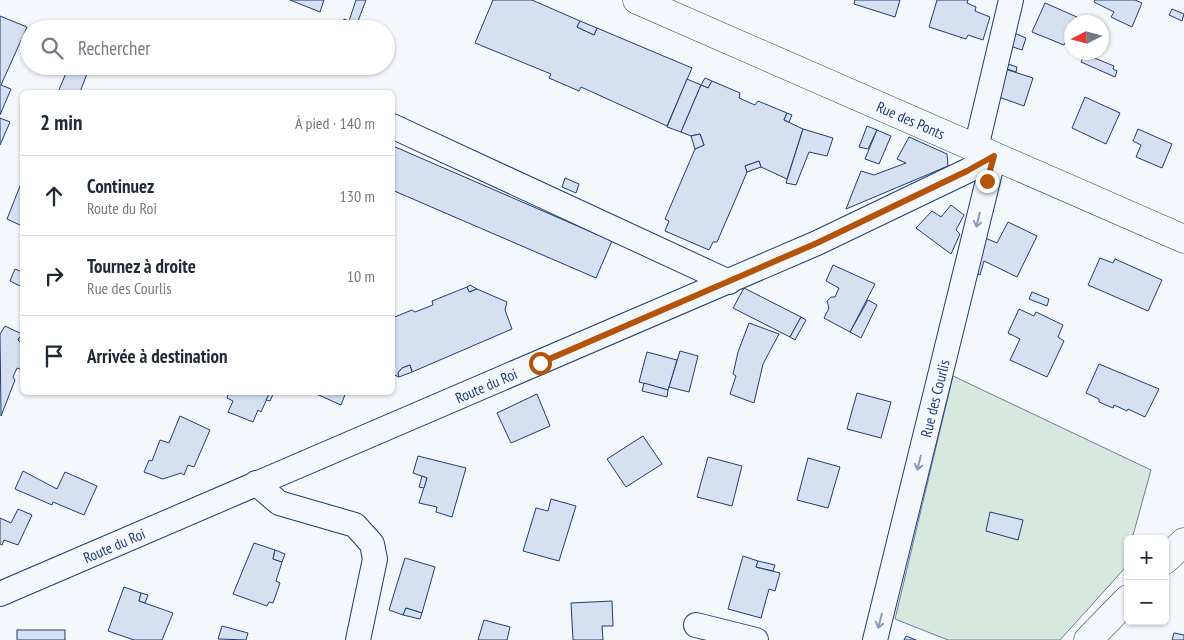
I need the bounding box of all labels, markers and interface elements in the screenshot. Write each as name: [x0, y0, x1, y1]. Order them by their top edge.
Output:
north arrow: [1064, 15, 1109, 60]
search box: [20, 20, 395, 75]
icon: search: [38, 34, 66, 62]
text: Rechercher: [78, 36, 150, 60]
street label: Rue des Ponts: [874, 96, 948, 143]
text: 2 min: [40, 109, 82, 136]
text: À pied · 140 m: [295, 113, 375, 133]
route end: [976, 170, 999, 193]
text: Continuez: [87, 174, 154, 198]
icon: ahead: [40, 182, 68, 210]
text: 130 m: [340, 186, 375, 206]
text: Route du Roi: [87, 198, 157, 218]
one-way arrow: [973, 211, 982, 227]
text: Tournez à droite: [87, 254, 196, 278]
icon: right: [40, 262, 68, 290]
text: 10 m: [347, 266, 375, 286]
text: Rue des Courlis: [87, 278, 172, 298]
icon: arrive: [40, 342, 68, 370]
text: Arrivée à destination: [87, 344, 228, 368]
route start: [529, 352, 552, 375]
street label: Rue des Courlis: [916, 357, 953, 439]
street label: Route du Roi: [452, 364, 520, 407]
one-way arrow: [913, 454, 923, 470]
street label: Route du Roi: [80, 523, 148, 567]
map controls: [1124, 535, 1169, 625]
button: +: [1124, 535, 1169, 580]
button: −: [1124, 580, 1169, 625]
one-way arrow: [875, 612, 884, 628]

